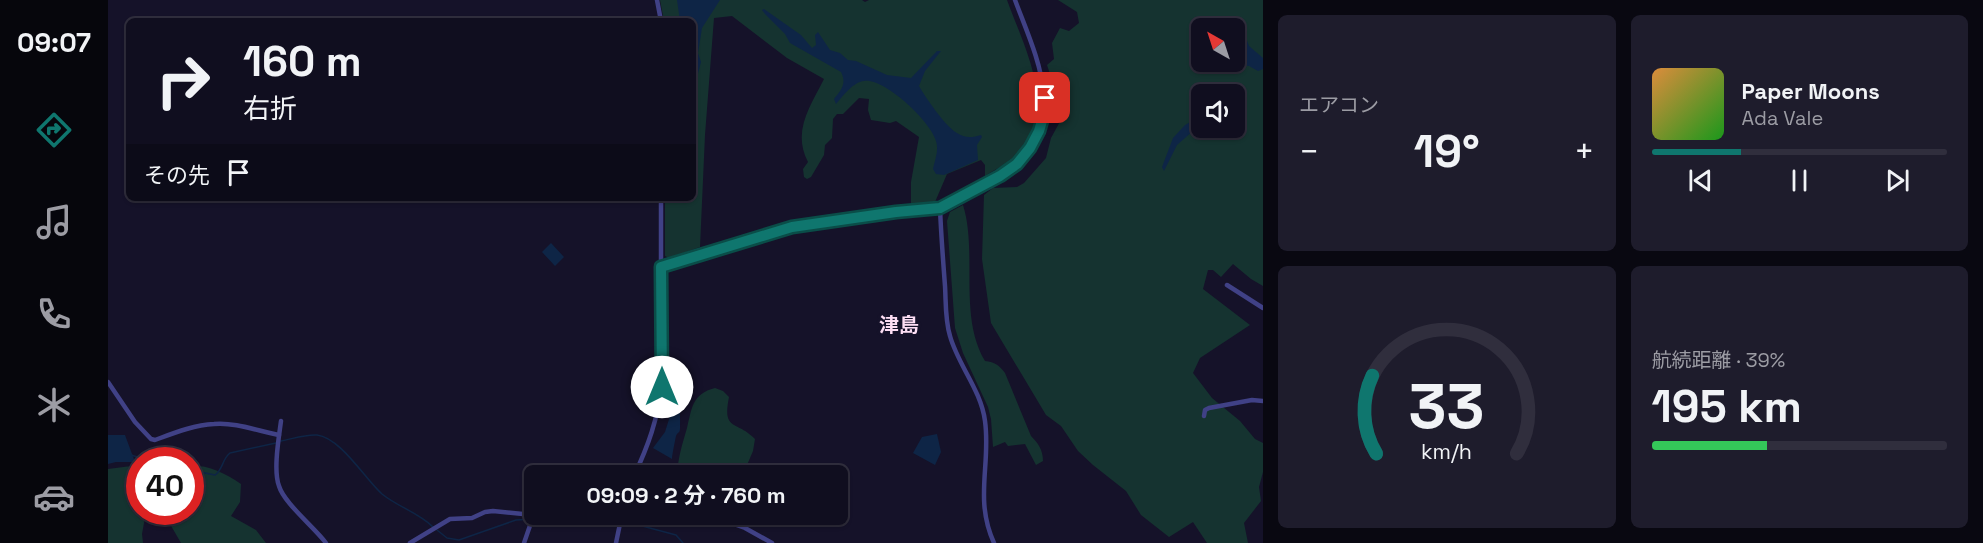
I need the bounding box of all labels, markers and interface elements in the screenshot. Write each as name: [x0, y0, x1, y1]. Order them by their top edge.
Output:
north arrow: [1191, 18, 1245, 72]
map controls: [1191, 18, 1245, 138]
text: 09:07: [17, 25, 91, 60]
text: 160 m: [243, 35, 362, 88]
icon: right: [144, 42, 222, 120]
pin: [1019, 72, 1070, 123]
text: Paper Moons: [1742, 77, 1880, 105]
icon: arrive: [1028, 81, 1061, 114]
button: sound: [1191, 84, 1245, 138]
text: 右折: [243, 91, 297, 126]
text: エアコン: [1299, 92, 1379, 118]
text: Ada Vale: [1742, 105, 1823, 131]
icon: directions: [33, 109, 75, 151]
text: 19°: [1414, 123, 1480, 180]
text: −: [1299, 131, 1319, 173]
text: +: [1574, 131, 1594, 173]
icon: arrive: [222, 156, 255, 189]
text: その先: [144, 161, 210, 189]
icon: previous: [1684, 164, 1717, 197]
icon: pause: [1783, 164, 1816, 197]
icon: next: [1881, 164, 1914, 197]
icon: music: [33, 201, 75, 243]
icon: phone: [33, 293, 75, 335]
district label: 津島: [879, 312, 919, 338]
text: 航続距離 · 39%: [1652, 347, 1785, 373]
position arrow: [630, 355, 694, 419]
text: 33: [1409, 367, 1485, 446]
text: 195 km: [1652, 378, 1802, 435]
icon: climate: [33, 384, 75, 426]
text: km/h: [1421, 438, 1472, 465]
speed limit sign: 40: [126, 447, 204, 525]
icon: car: [33, 476, 75, 518]
text: 09:09 · 2 分 · 760 m: [586, 481, 786, 509]

